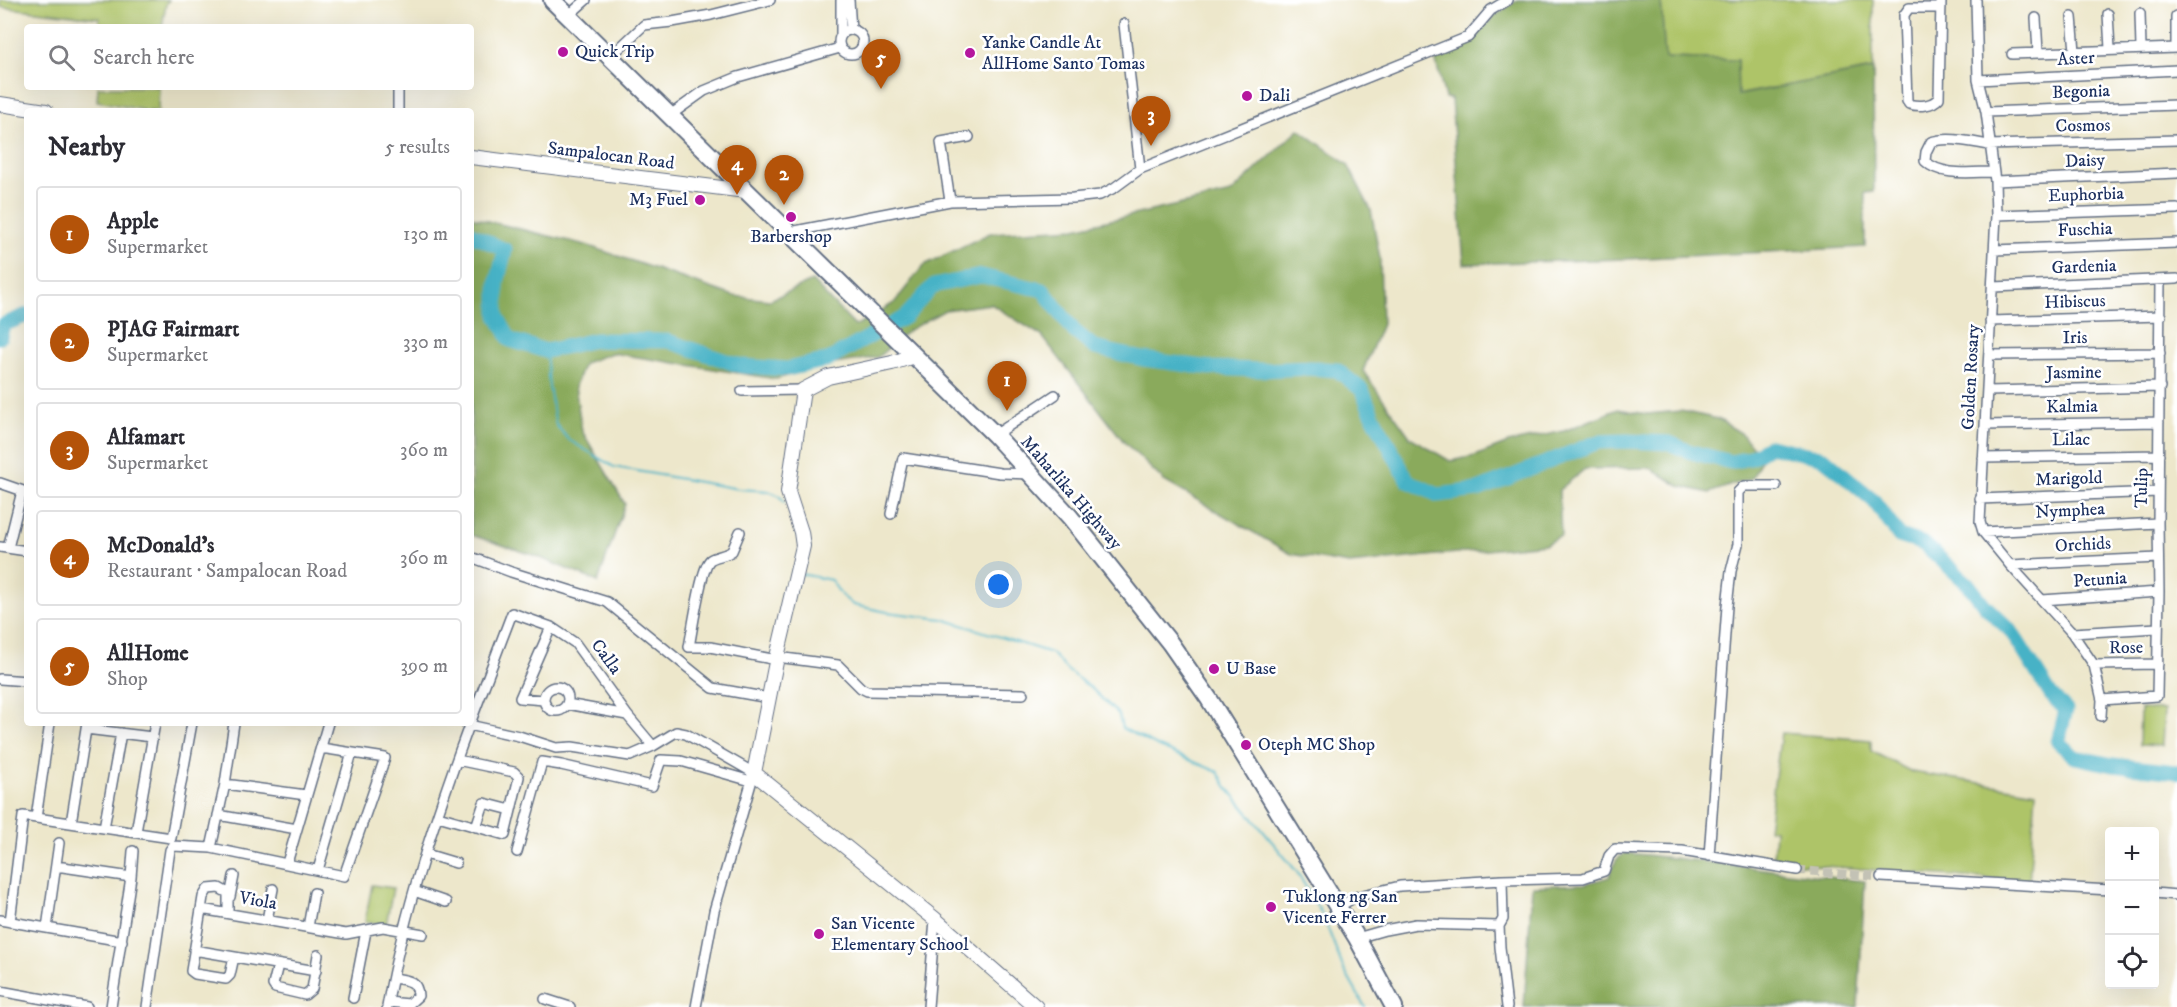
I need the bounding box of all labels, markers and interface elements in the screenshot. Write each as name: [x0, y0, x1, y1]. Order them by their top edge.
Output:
search box: [24, 24, 474, 90]
place label: Yanke Candle At AllHome Santo Tomas: [982, 32, 1145, 75]
pin: 5: [862, 40, 900, 89]
icon: search: [45, 41, 78, 74]
place label: Quick Trip: [575, 41, 654, 63]
text: Search here: [93, 44, 195, 71]
marker: Quick Trip: [556, 45, 570, 59]
marker: Yanke Candle At AllHome Santo Tomas: [963, 46, 977, 60]
street label: Aster: [2057, 47, 2096, 71]
street label: Begonia: [2052, 80, 2111, 104]
place label: Dali: [1259, 85, 1290, 107]
marker: Dali: [1240, 89, 1254, 103]
pin: 3: [1132, 96, 1170, 146]
street label: Cosmos: [2055, 115, 2111, 137]
text: Nearby: [48, 131, 125, 164]
text: 5 results: [385, 135, 450, 160]
street label: Sampalocan Road: [546, 137, 676, 175]
pin: 4: [718, 146, 756, 195]
street label: Daisy: [2064, 149, 2106, 173]
pin: 2: [764, 156, 804, 205]
street label: Euphorbia: [2048, 183, 2125, 207]
place label: M3 Fuel: [629, 189, 689, 211]
marker: M3 Fuel: [693, 193, 707, 207]
text: Apple: [107, 208, 159, 235]
marker: Barbershop: [784, 210, 798, 224]
street label: Fuschia: [2057, 218, 2113, 242]
text: 1: [66, 222, 73, 247]
text: 130 m: [403, 222, 448, 247]
place label: Barbershop: [750, 226, 832, 248]
text: Supermarket: [107, 235, 208, 260]
street label: Gardenia: [2051, 255, 2117, 279]
street label: Hibiscus: [2044, 290, 2106, 314]
text: PJAG Fairmart: [107, 316, 239, 343]
street label: Golden Rosary: [1957, 323, 1985, 430]
street label: Iris: [2062, 327, 2088, 349]
text: 2: [65, 330, 74, 355]
text: 330 m: [403, 330, 448, 355]
text: Supermarket: [107, 343, 208, 368]
pin: 1: [988, 362, 1026, 411]
street label: Jasmine: [2044, 362, 2102, 385]
street label: Kalmia: [2046, 396, 2098, 418]
text: Alfamart: [107, 424, 185, 451]
street label: Lilac: [2052, 429, 2091, 451]
street label: Maharlika Highway: [1016, 432, 1127, 555]
text: 3: [66, 438, 73, 463]
text: 360 m: [400, 438, 448, 463]
text: Supermarket: [107, 451, 208, 476]
street label: Marigold: [2035, 467, 2103, 491]
street label: Tulip: [2131, 468, 2153, 508]
street label: Nymphea: [2035, 498, 2106, 524]
text: McDonald's: [107, 532, 214, 559]
street label: Orchids: [2054, 533, 2112, 557]
text: 4: [64, 546, 75, 571]
text: 360 m: [400, 546, 448, 571]
text: Restaurant · Sampalocan Road: [107, 559, 347, 584]
street label: Petunia: [2072, 567, 2128, 593]
your location: [984, 570, 1013, 599]
street label: Calla: [586, 635, 626, 679]
street label: Rose: [2109, 637, 2143, 659]
text: AllHome: [107, 640, 189, 667]
text: 5: [65, 654, 74, 679]
text: 390 m: [400, 654, 448, 679]
place label: U Base: [1226, 658, 1276, 680]
marker: U Base: [1207, 662, 1221, 676]
text: Shop: [107, 667, 148, 692]
place label: Oteph MC Shop: [1258, 734, 1375, 756]
marker: Oteph MC Shop: [1239, 738, 1253, 752]
map controls: [2105, 827, 2159, 989]
button: +: [2105, 827, 2159, 881]
button: −: [2105, 881, 2159, 935]
place label: Tuklong ng San Vicente Ferrer: [1282, 886, 1398, 929]
street label: Viola: [237, 887, 279, 915]
marker: Tuklong ng San Vicente Ferrer: [1264, 900, 1278, 914]
place label: San Vicente Elementary School: [831, 913, 969, 956]
marker: San Vicente Elementary School: [812, 927, 826, 941]
button: locate: [2105, 935, 2159, 989]

